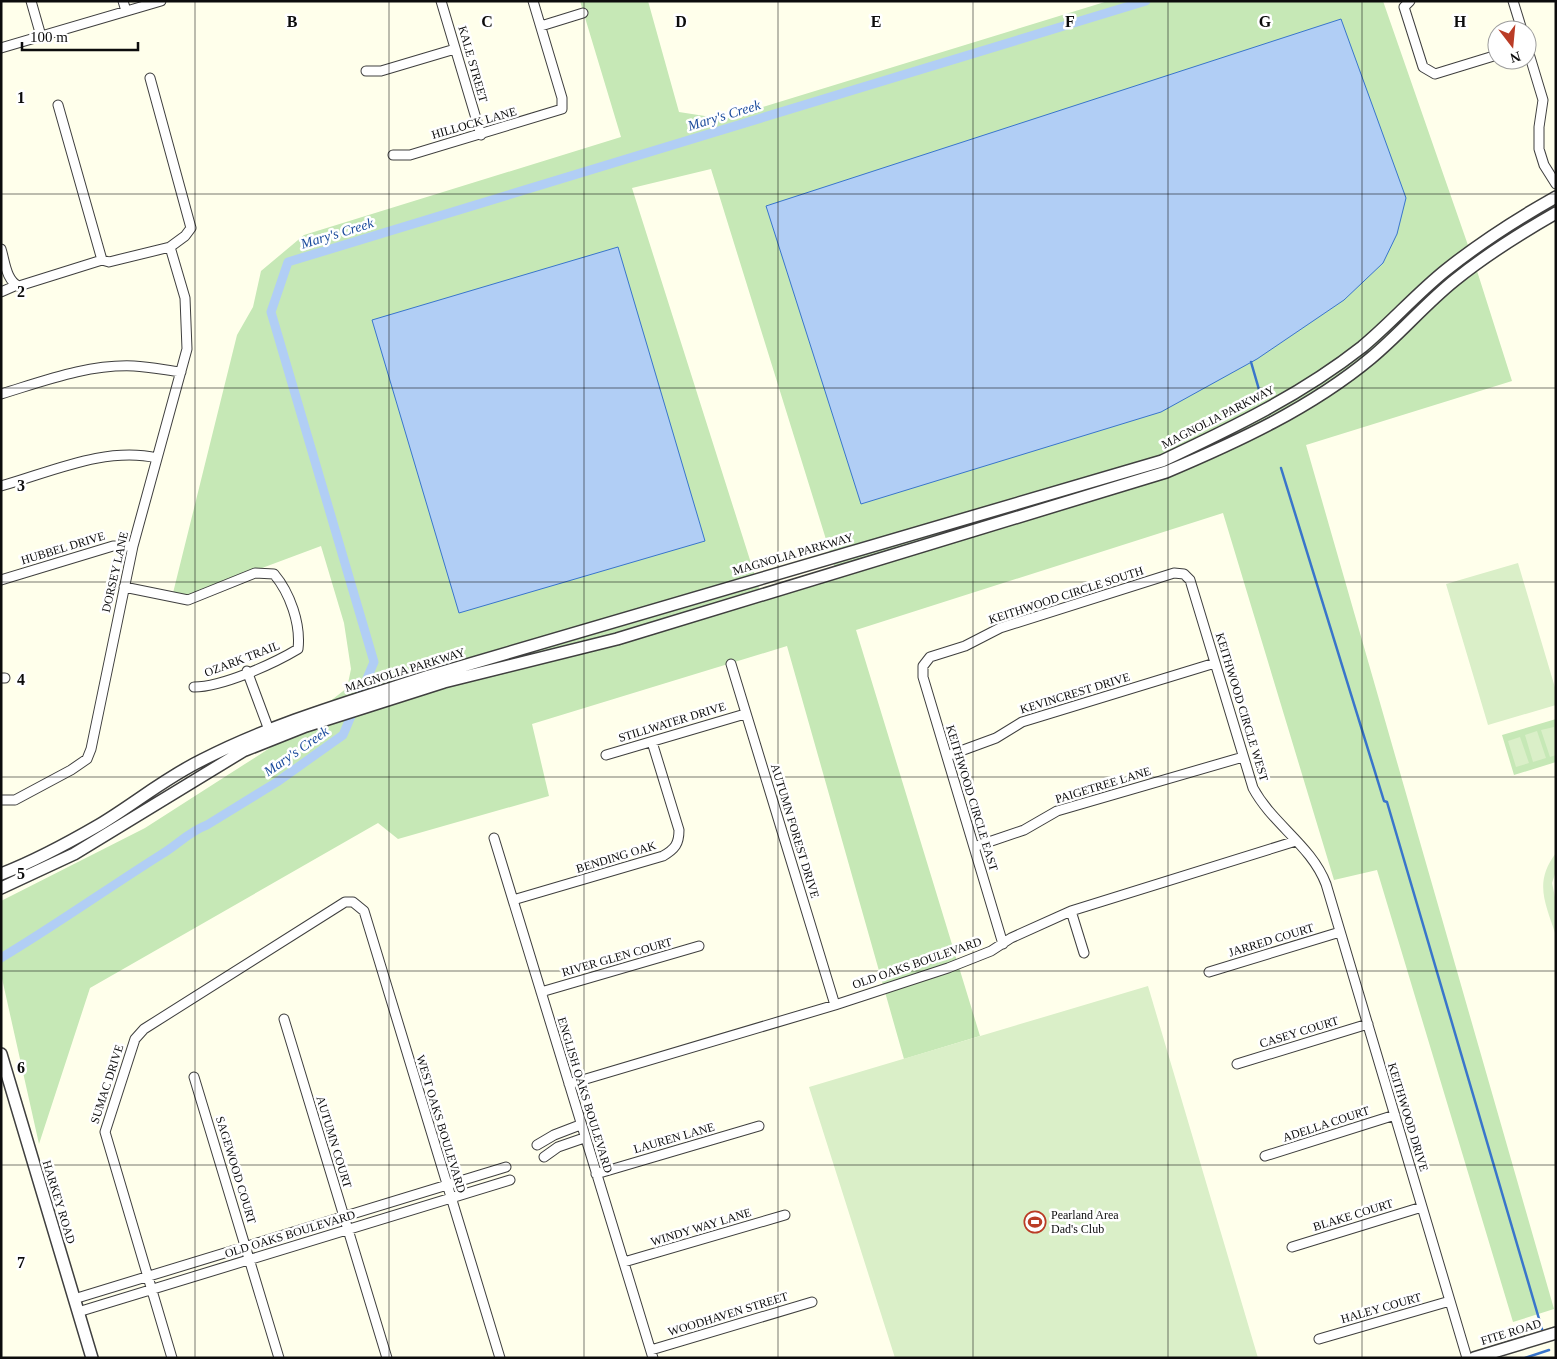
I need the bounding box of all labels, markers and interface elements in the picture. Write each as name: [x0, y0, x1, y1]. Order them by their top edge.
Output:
text: B: [287, 13, 298, 30]
text: C: [481, 13, 493, 30]
text: D: [675, 13, 687, 30]
text: E: [871, 13, 881, 30]
text: F: [1065, 13, 1075, 30]
text: G: [1259, 13, 1272, 30]
text: H: [1454, 13, 1467, 30]
scale bar: [22, 20, 139, 52]
north arrow: [1487, 20, 1537, 70]
street label: KALE STREET: [455, 24, 491, 105]
text: 100 m: [30, 29, 68, 45]
text: N: [1509, 48, 1522, 66]
text: 1: [17, 89, 25, 106]
water label: Mary's Creek: [685, 97, 763, 134]
street label: HILLOCK LANE: [430, 104, 518, 142]
water label: Mary's Creek: [298, 215, 376, 252]
text: 2: [17, 283, 25, 300]
street label: MAGNOLIA PARKWAY: [1159, 382, 1277, 452]
text: 3: [17, 477, 25, 494]
street label: HUBBEL DRIVE: [19, 529, 107, 567]
street label: DORSEY LANE: [99, 530, 131, 614]
street label: MAGNOLIA PARKWAY: [731, 530, 855, 578]
street label: KEITHWOOD CIRCLE SOUTH: [987, 563, 1146, 627]
street label: KEITHWOOD CIRCLE WEST: [1213, 631, 1271, 784]
street label: OZARK TRAIL: [202, 638, 282, 680]
street label: MAGNOLIA PARKWAY: [343, 645, 467, 695]
street label: KEVINCREST DRIVE: [1018, 670, 1132, 716]
text: 4: [17, 671, 25, 688]
street label: STILLWATER DRIVE: [617, 699, 727, 745]
water label: Mary's Creek: [260, 723, 332, 780]
street label: KEITHWOOD CIRCLE EAST: [943, 723, 1001, 873]
street label: AUTUMN FOREST DRIVE: [768, 762, 822, 900]
street label: PAIGETREE LANE: [1054, 764, 1152, 806]
street label: BENDING OAK: [574, 838, 658, 876]
text: 5: [17, 865, 25, 882]
street label: JARRED COURT: [1227, 920, 1316, 960]
street label: RIVER GLEN COURT: [560, 934, 674, 979]
street label: OLD OAKS BOULEVARD: [851, 934, 984, 992]
street label: CASEY COURT: [1258, 1013, 1341, 1051]
street label: ENGLISH OAKS BOULEVARD: [555, 1015, 616, 1175]
street label: SUMAC DRIVE: [88, 1043, 126, 1125]
street label: WEST OAKS BOULEVARD: [413, 1053, 469, 1195]
text: 6: [17, 1059, 25, 1076]
street label: KEITHWOOD DRIVE: [1385, 1061, 1431, 1173]
street label: AUTUMN COURT: [313, 1094, 355, 1190]
street label: ADELLA COURT: [1281, 1103, 1372, 1145]
street label: SAGEWOOD COURT: [213, 1115, 259, 1226]
street label: LAUREN LANE: [632, 1120, 716, 1156]
street label: HARKEY ROAD: [40, 1159, 78, 1246]
street label: BLAKE COURT: [1311, 1196, 1395, 1234]
street label: WINDY WAY LANE: [649, 1205, 753, 1249]
street label: OLD OAKS BOULEVARD: [223, 1207, 357, 1261]
place label: Pearland Area Dad's Club: [1051, 1208, 1119, 1236]
sports icon: Pearland Area Dad's Club: [1023, 1210, 1047, 1234]
text: 7: [17, 1254, 25, 1271]
street label: WOODHAVEN STREET: [666, 1289, 790, 1339]
street label: HALEY COURT: [1339, 1290, 1424, 1326]
street label: FITE ROAD: [1479, 1316, 1543, 1348]

